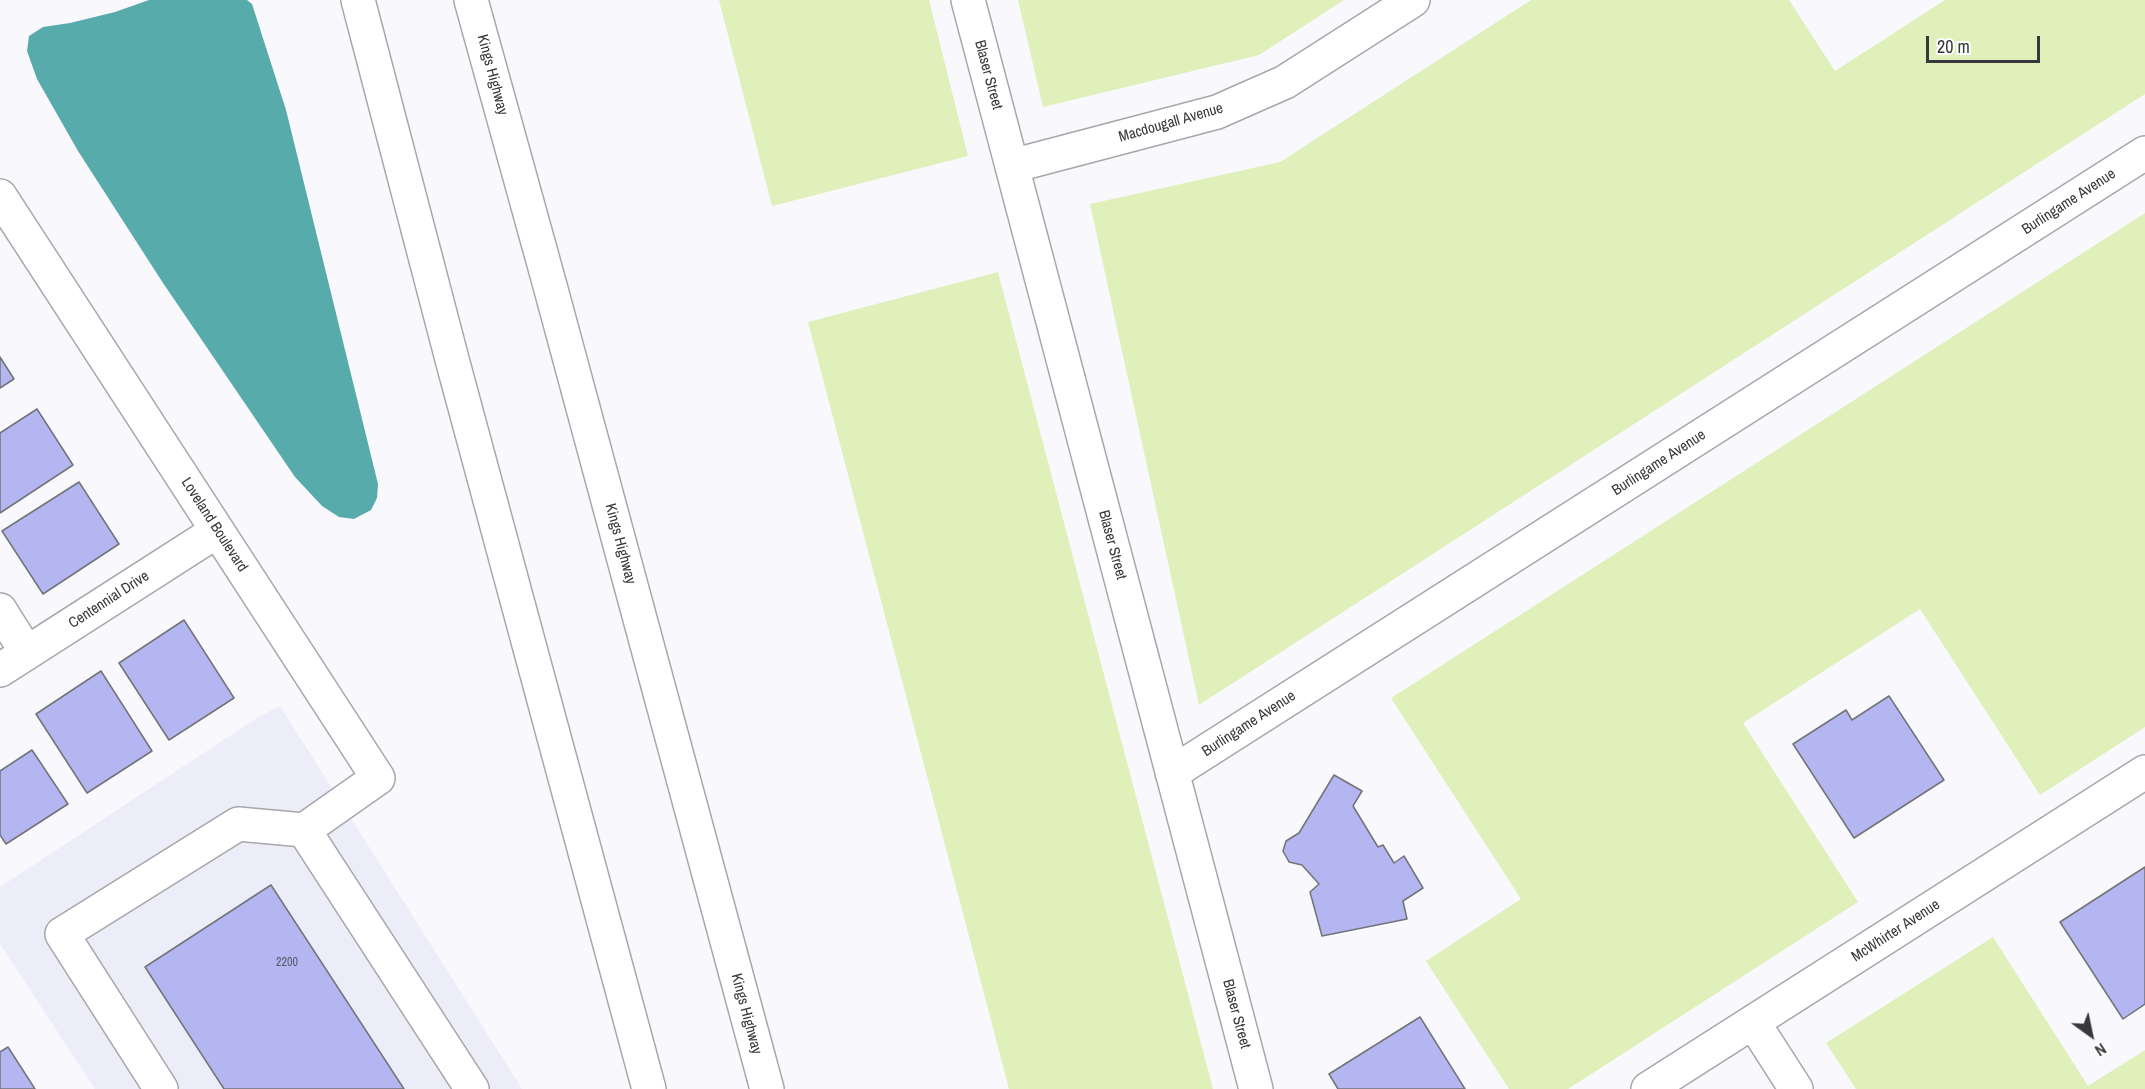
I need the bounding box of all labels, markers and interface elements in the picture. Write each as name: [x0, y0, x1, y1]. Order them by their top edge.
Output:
scale bar: [1929, 24, 2043, 62]
street label: Kings Highway: [473, 33, 511, 117]
text: 20 m: [1937, 34, 1970, 59]
street label: Blaser Street: [970, 38, 1006, 112]
street label: Macdougall Avenue: [1117, 99, 1225, 147]
street label: Burlingame Avenue: [2019, 165, 2119, 239]
street label: Burlingame Avenue: [1609, 426, 1709, 500]
street label: Loveland Boulevard: [177, 475, 251, 575]
street label: Kings Highway: [601, 502, 639, 586]
street label: Blaser Street: [1094, 508, 1130, 582]
street label: Centennial Drive: [65, 567, 153, 633]
street label: Burlingame Avenue: [1199, 687, 1299, 761]
street label: McWhirter Avenue: [1848, 896, 1944, 966]
house number: 2200: [276, 956, 298, 970]
street label: Kings Highway: [727, 972, 765, 1056]
street label: Blaser Street: [1218, 977, 1254, 1051]
north arrow: [2061, 1005, 2121, 1065]
text: N: [2091, 1038, 2111, 1062]

